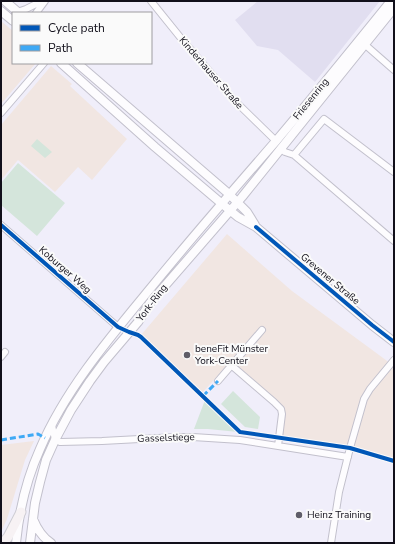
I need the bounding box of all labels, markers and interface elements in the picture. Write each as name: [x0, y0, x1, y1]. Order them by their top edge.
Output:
legend: [12, 12, 152, 64]
text: Cycle path: [48, 20, 105, 36]
street label: Kinderhauser Straße: [176, 34, 246, 112]
text: Path: [48, 40, 73, 56]
street label: Friesenring: [290, 75, 332, 123]
street label: Koburger Weg: [36, 243, 94, 297]
street label: Grevener Straße: [297, 250, 363, 308]
street label: York-Ring: [133, 281, 171, 326]
place label: beneFit Münster York-Center: [194, 342, 268, 368]
marker: beneFit Münster York-Center: [182, 350, 192, 360]
street label: Gasselstiege: [137, 430, 195, 446]
place label: Heinz Training: [307, 508, 371, 522]
marker: Heinz Training: [294, 510, 304, 520]

